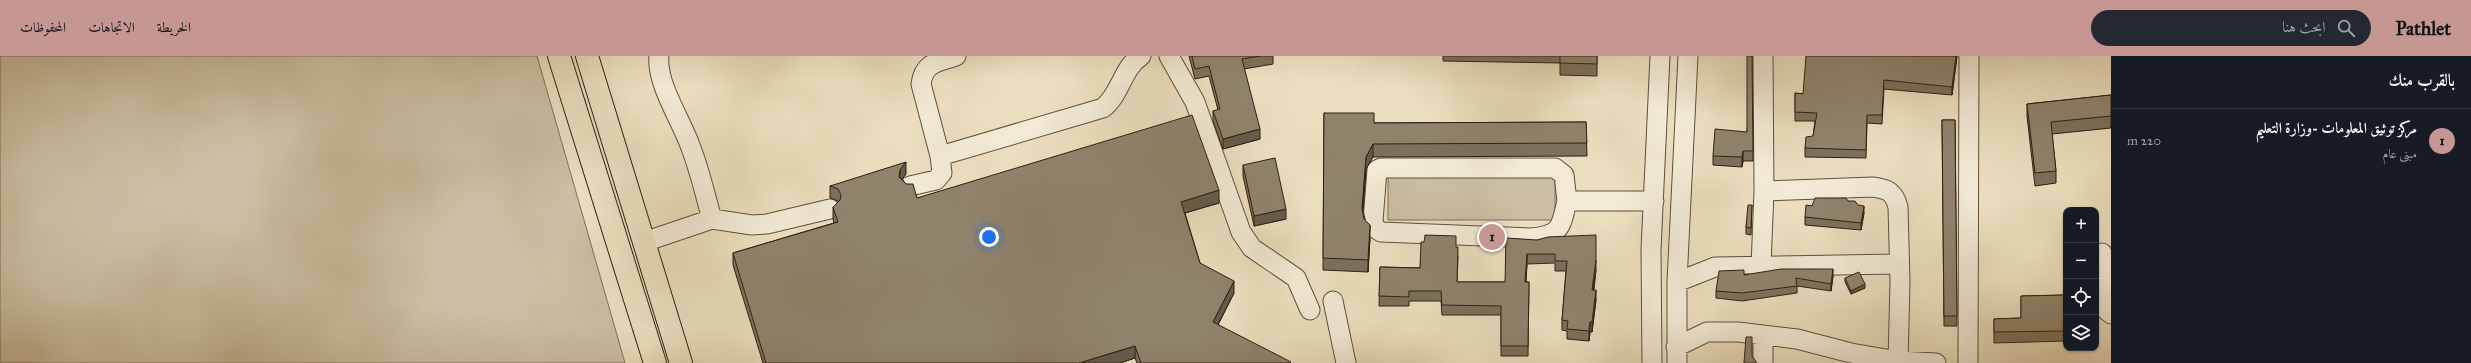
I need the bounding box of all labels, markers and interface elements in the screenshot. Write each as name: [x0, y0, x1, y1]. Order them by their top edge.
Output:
search box: [2091, 10, 2371, 46]
icon: search: [2335, 17, 2357, 39]
text: Pathlet: [2395, 17, 2451, 40]
text: ابحث هنا: [2282, 18, 2325, 36]
text: المحفوظات: [20, 19, 66, 36]
text: الاتجاهات: [88, 19, 135, 36]
text: الخريطة: [157, 19, 191, 36]
text: بالقرب منك: [2389, 70, 2455, 91]
text: مركز توثيق المعلومات -وزارة التعليم: [2256, 119, 2417, 137]
text: 220 m: [2127, 133, 2161, 149]
text: 1: [2439, 133, 2445, 149]
text: مبنى عام: [2383, 146, 2417, 162]
map controls: [2063, 207, 2099, 351]
button: +: [2063, 207, 2099, 243]
pin: 1: [1479, 222, 1505, 252]
your location: [979, 227, 999, 247]
button: −: [2063, 243, 2099, 279]
button: locate: [2063, 279, 2099, 315]
button: layers: [2063, 315, 2099, 351]

